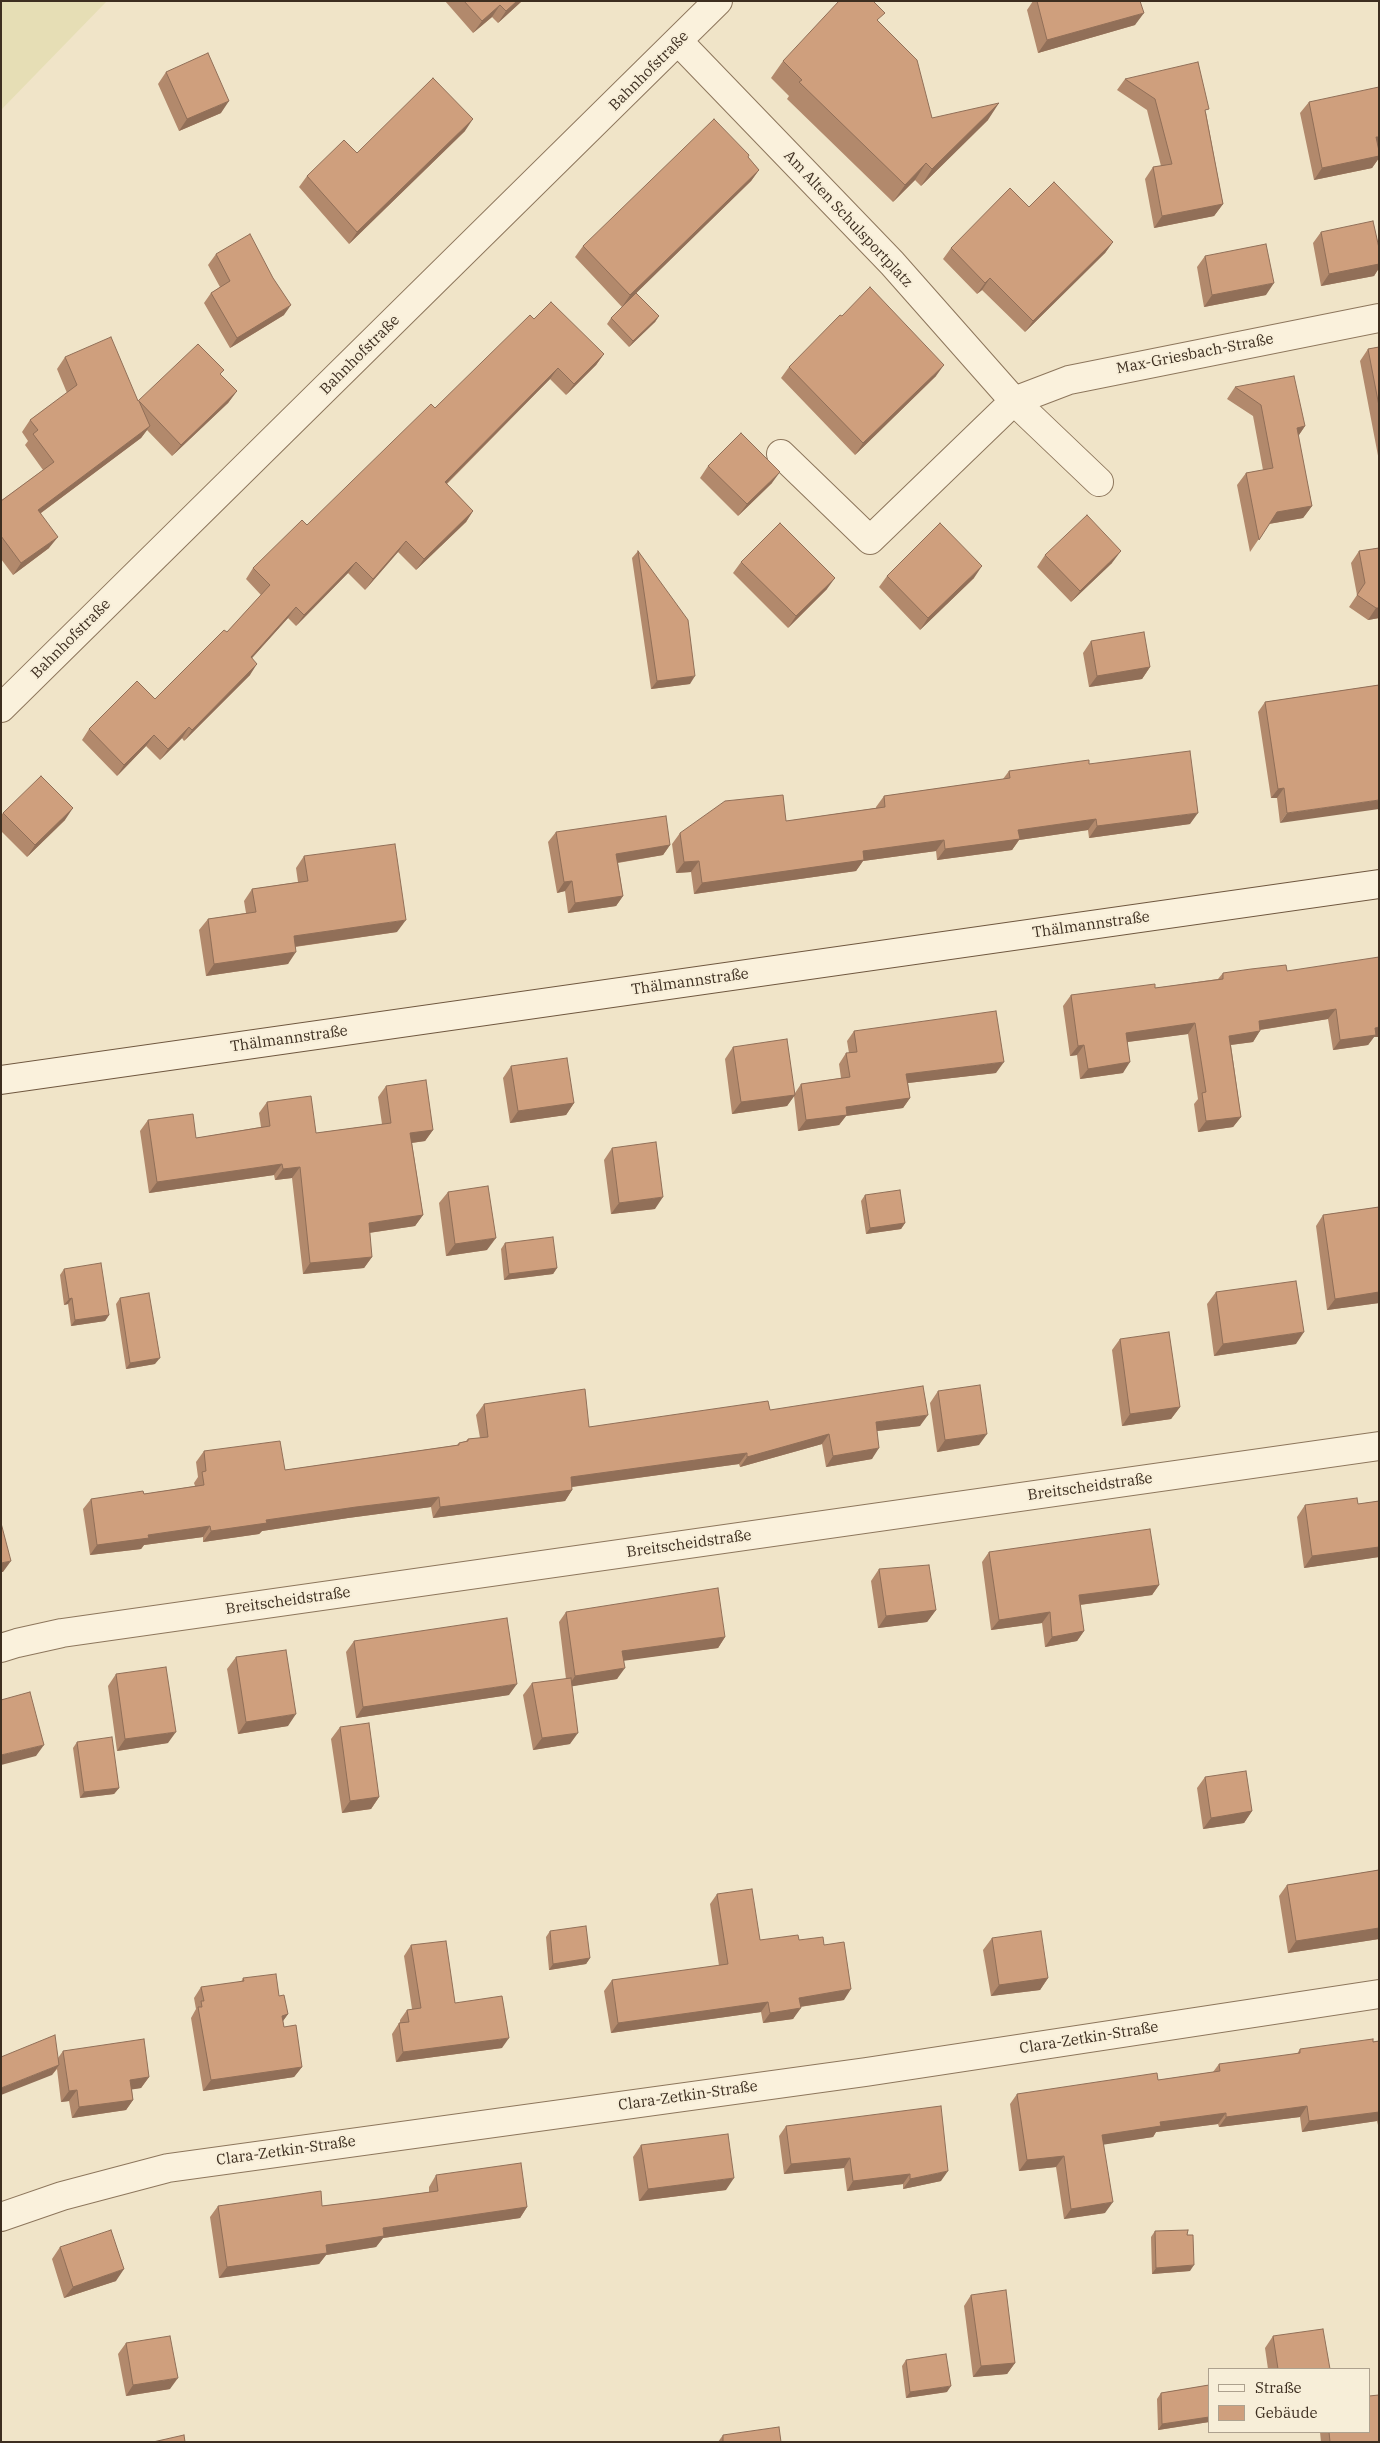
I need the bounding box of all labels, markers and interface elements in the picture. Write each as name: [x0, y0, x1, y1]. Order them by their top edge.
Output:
street label: Bahnhofstraße: [605, 27, 693, 115]
street label: Am Alten Schulsportplatz: [780, 147, 916, 291]
street label: Bahnhofstraße: [316, 311, 404, 399]
street label: Max-Griesbach-Straße: [1115, 330, 1275, 378]
street label: Bahnhofstraße: [27, 595, 115, 683]
street label: Thälmannstraße: [1031, 908, 1151, 942]
street label: Thälmannstraße: [630, 965, 750, 999]
street label: Thälmannstraße: [229, 1022, 349, 1056]
street label: Breitscheidstraße: [1026, 1469, 1154, 1505]
street label: Breitscheidstraße: [625, 1526, 753, 1562]
street label: Breitscheidstraße: [224, 1583, 352, 1619]
street label: Clara-Zetkin-Straße: [1018, 2018, 1160, 2058]
street label: Clara-Zetkin-Straße: [617, 2077, 759, 2115]
street label: Clara-Zetkin-Straße: [215, 2132, 357, 2170]
legend: [1208, 2368, 1370, 2433]
text: Straße: [1255, 2378, 1302, 2397]
text: Gebäude: [1255, 2403, 1318, 2422]

